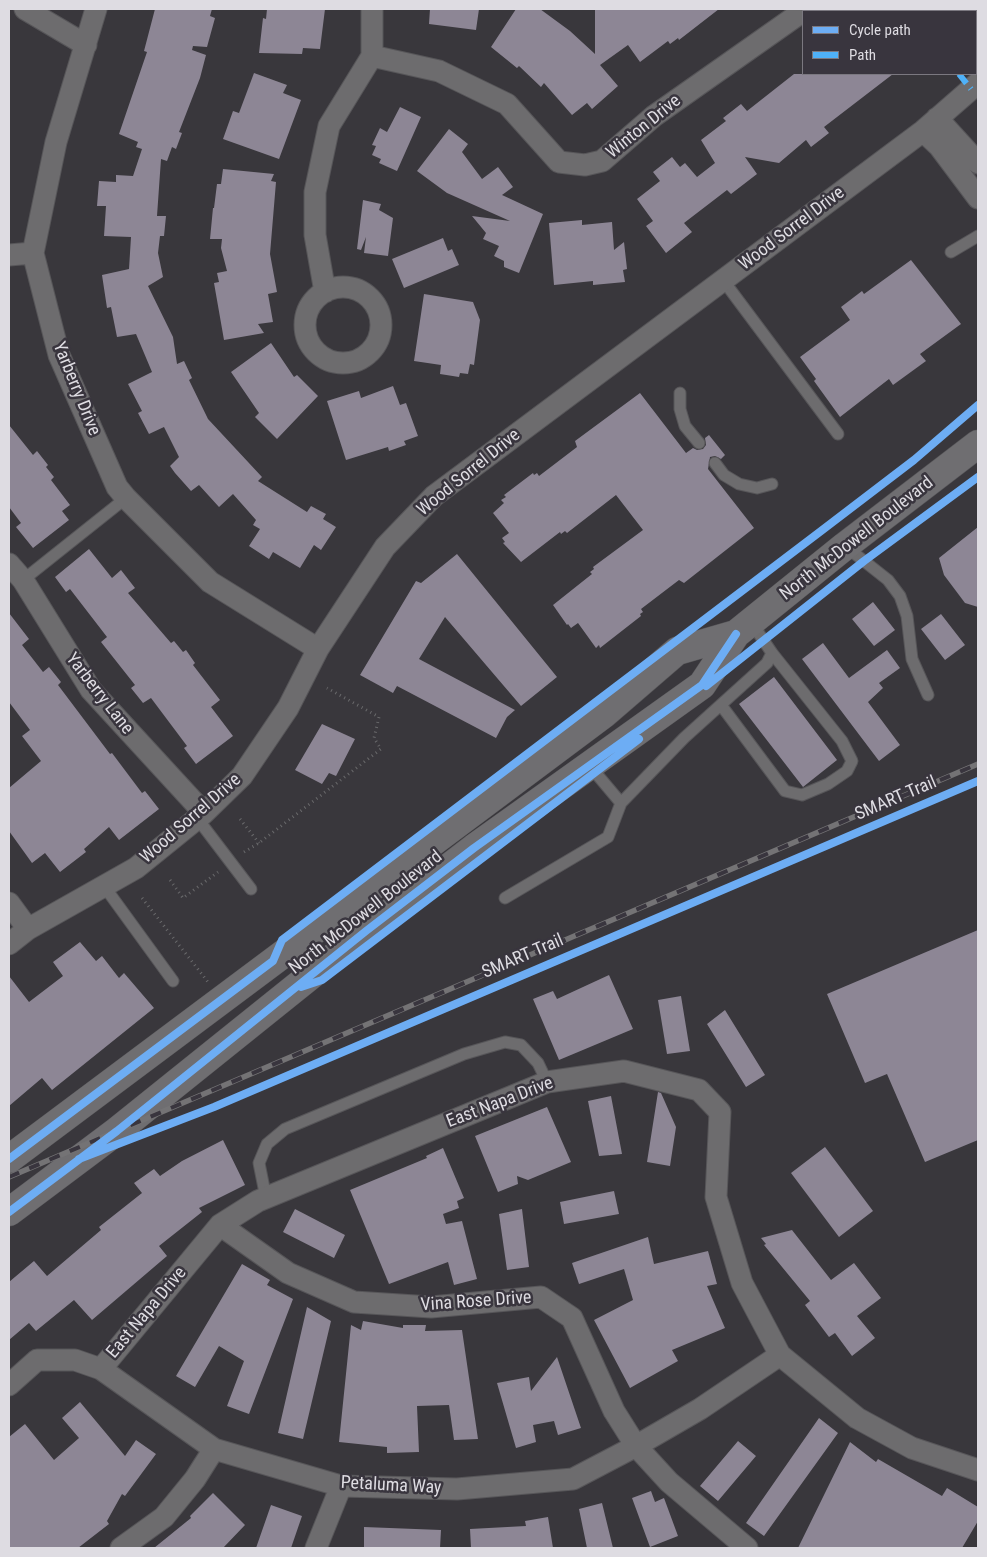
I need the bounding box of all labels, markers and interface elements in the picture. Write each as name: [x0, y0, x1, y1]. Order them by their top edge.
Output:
legend: [802, 10, 977, 75]
text: Cycle path: [849, 21, 911, 39]
text: Path: [849, 46, 876, 64]
street label: Winton Drive: [602, 90, 686, 164]
street label: Wood Sorrel Drive: [735, 182, 849, 276]
street label: Yarberry Drive: [47, 339, 105, 439]
street label: Wood Sorrel Drive: [413, 425, 525, 521]
street label: North McDowell Boulevard: [776, 472, 938, 606]
street label: Yarberry Lane: [61, 649, 137, 739]
street label: Wood Sorrel Drive: [136, 769, 246, 869]
street label: SMART Trail: [852, 772, 940, 826]
street label: North McDowell Boulevard: [285, 846, 447, 980]
street label: SMART Trail: [479, 930, 567, 984]
street label: East Napa Drive: [444, 1073, 556, 1133]
street label: East Napa Drive: [103, 1263, 191, 1363]
street label: Vina Rose Drive: [420, 1287, 532, 1317]
street label: Petaluma Way: [340, 1473, 442, 1499]

